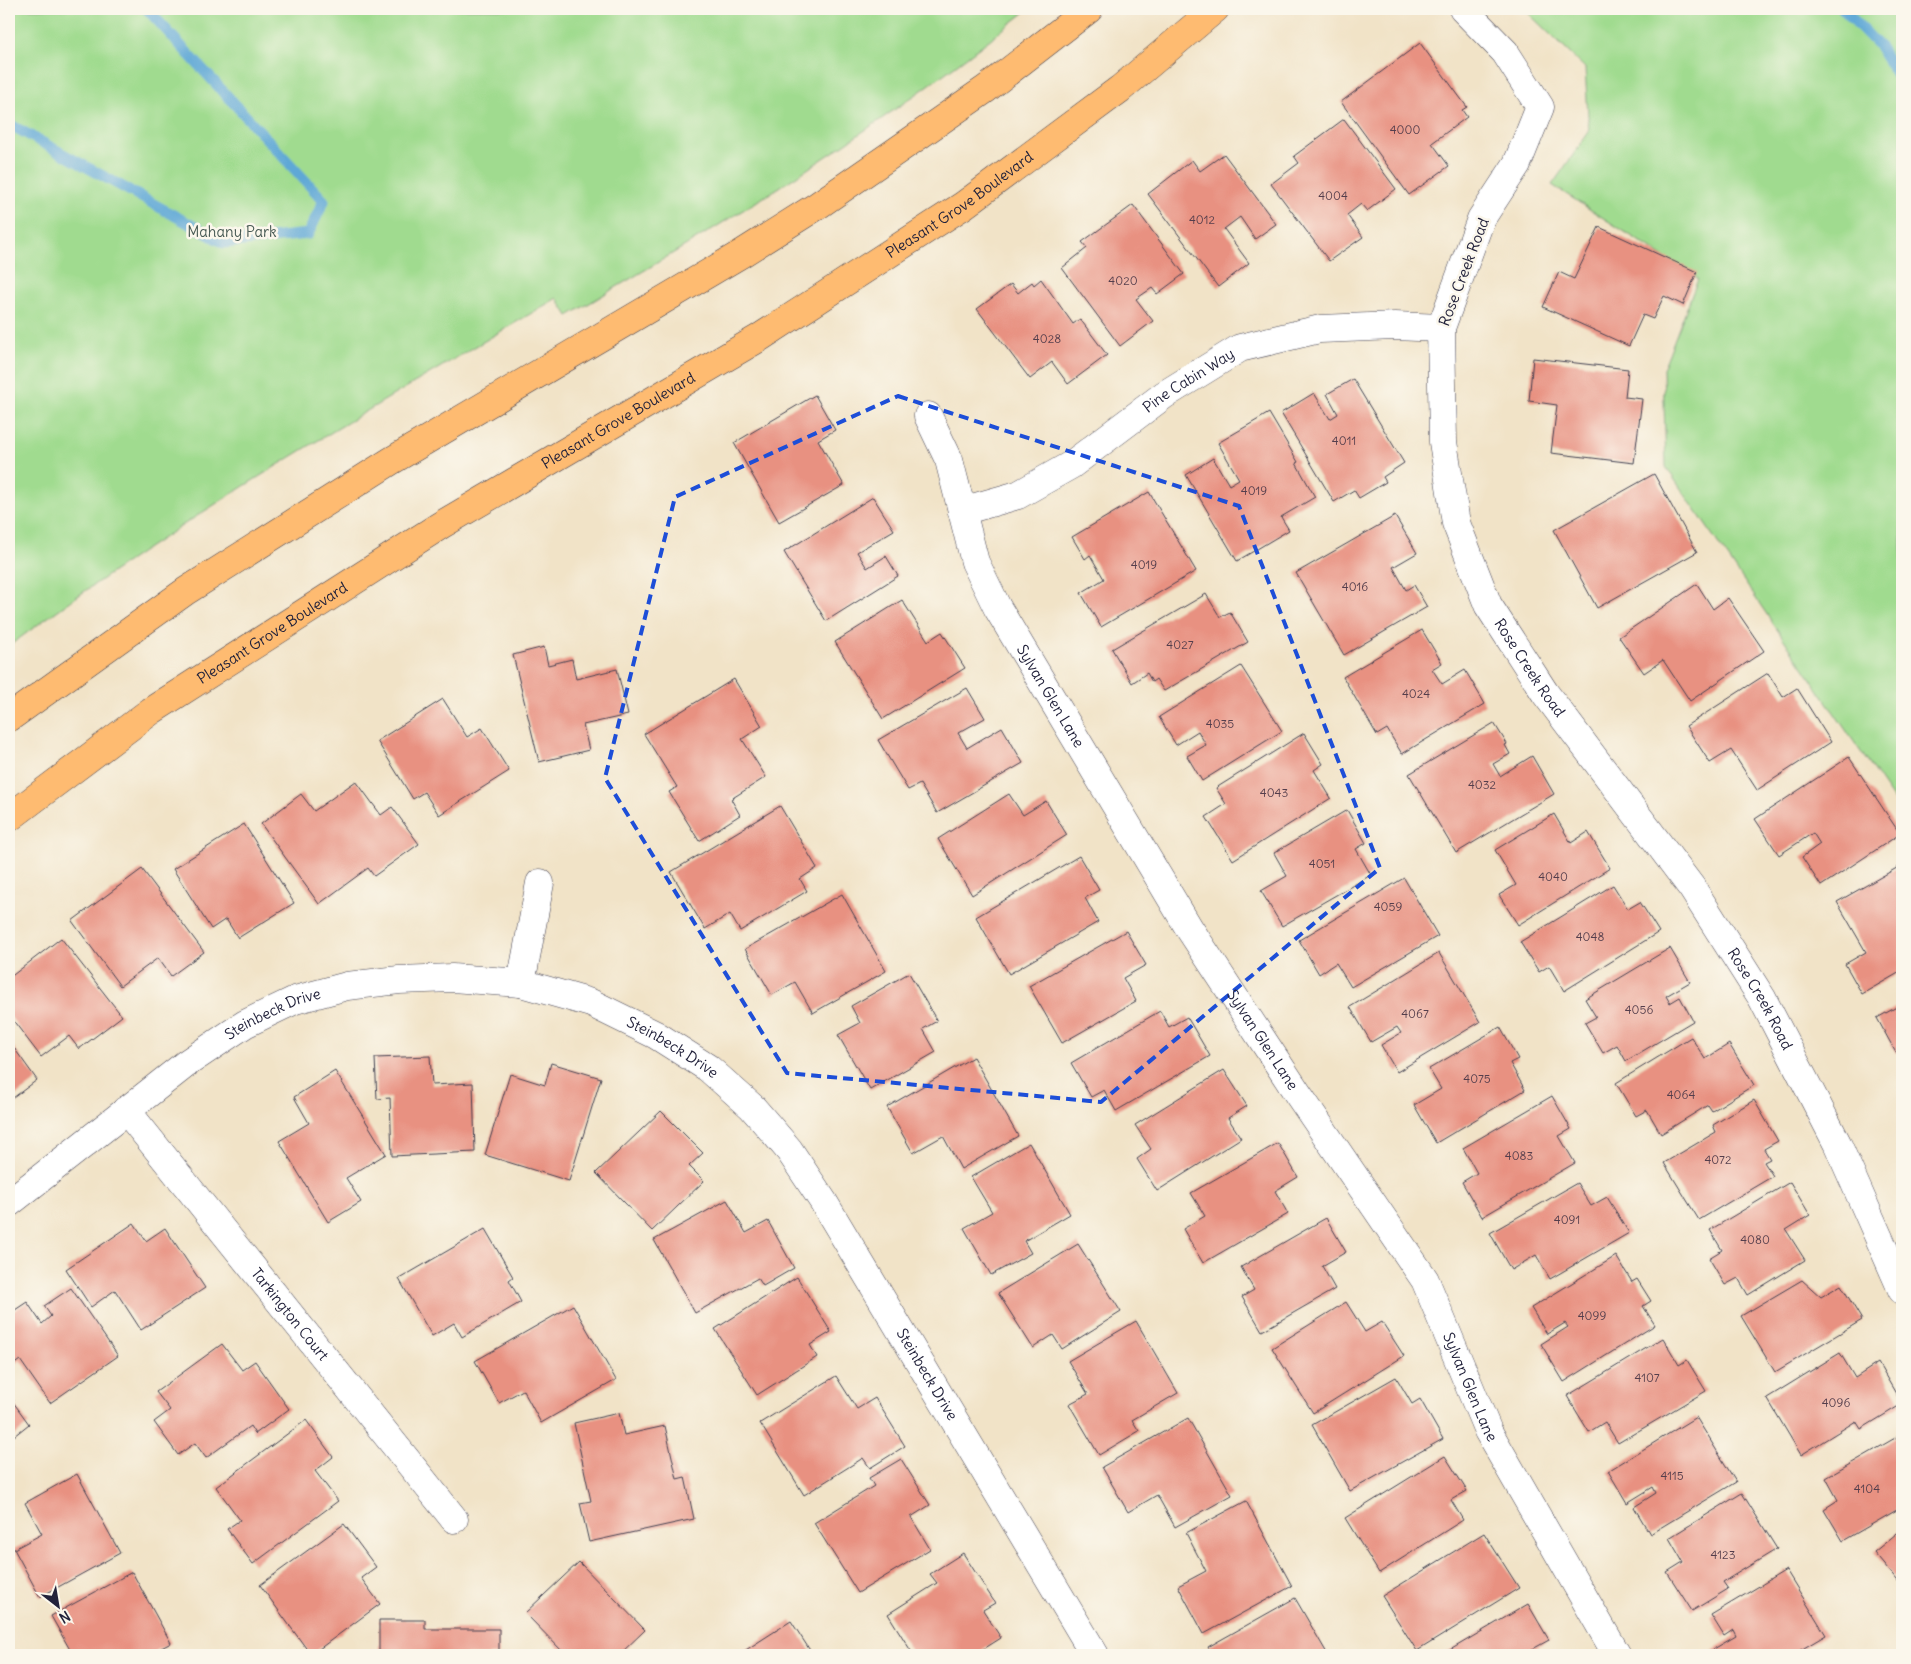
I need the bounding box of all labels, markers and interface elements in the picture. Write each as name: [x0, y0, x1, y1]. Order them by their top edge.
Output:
house number: 4000: [1390, 122, 1420, 137]
street label: Pleasant Grove Boulevard: [882, 147, 1037, 262]
house number: 4004: [1318, 188, 1348, 203]
house number: 4012: [1189, 212, 1216, 227]
street label: Rose Creek Road: [1434, 215, 1493, 329]
park label: Mahany Park: [187, 222, 277, 241]
house number: 4020: [1108, 273, 1138, 288]
house number: 4028: [1033, 331, 1061, 346]
street label: Pine Cabin Way: [1139, 344, 1238, 417]
street label: Pleasant Grove Boulevard: [538, 368, 698, 473]
house number: 4011: [1332, 433, 1356, 448]
house number: 4019: [1241, 483, 1267, 498]
house number: 4019: [1131, 557, 1157, 572]
street label: Pleasant Grove Boulevard: [193, 577, 351, 688]
house number: 4016: [1342, 579, 1368, 594]
street label: Rose Creek Road: [1490, 615, 1570, 721]
house number: 4027: [1166, 637, 1194, 652]
street label: Sylvan Glen Lane: [1013, 641, 1089, 751]
house number: 4024: [1402, 686, 1430, 701]
house number: 4035: [1206, 716, 1234, 731]
house number: 4032: [1468, 777, 1497, 792]
house number: 4043: [1260, 785, 1288, 800]
house number: 4051: [1309, 856, 1335, 871]
house number: 4040: [1538, 869, 1568, 884]
house number: 4059: [1374, 899, 1402, 914]
house number: 4048: [1576, 929, 1604, 944]
street label: Rose Creek Road: [1724, 944, 1797, 1053]
street label: Steinbeck Drive: [221, 984, 323, 1044]
street label: Sylvan Glen Lane: [1223, 986, 1303, 1093]
house number: 4056: [1625, 1002, 1653, 1017]
house number: 4067: [1401, 1006, 1429, 1021]
street label: Steinbeck Drive: [624, 1012, 723, 1082]
house number: 4075: [1463, 1071, 1491, 1086]
house number: 4064: [1667, 1087, 1695, 1102]
house number: 4083: [1505, 1148, 1533, 1163]
house number: 4072: [1704, 1152, 1732, 1167]
house number: 4091: [1554, 1212, 1580, 1227]
house number: 4080: [1740, 1232, 1770, 1247]
street label: Tarkington Court: [247, 1264, 333, 1364]
house number: 4099: [1578, 1308, 1606, 1323]
street label: Steinbeck Drive: [892, 1325, 962, 1424]
street label: Sylvan Glen Lane: [1439, 1330, 1502, 1445]
house number: 4107: [1634, 1370, 1660, 1385]
house number: 4096: [1822, 1395, 1850, 1410]
house number: 4115: [1660, 1468, 1684, 1483]
house number: 4104: [1854, 1481, 1880, 1496]
house number: 4123: [1711, 1547, 1736, 1562]
north arrow: [32, 1582, 82, 1632]
text: N: [56, 1607, 73, 1627]

